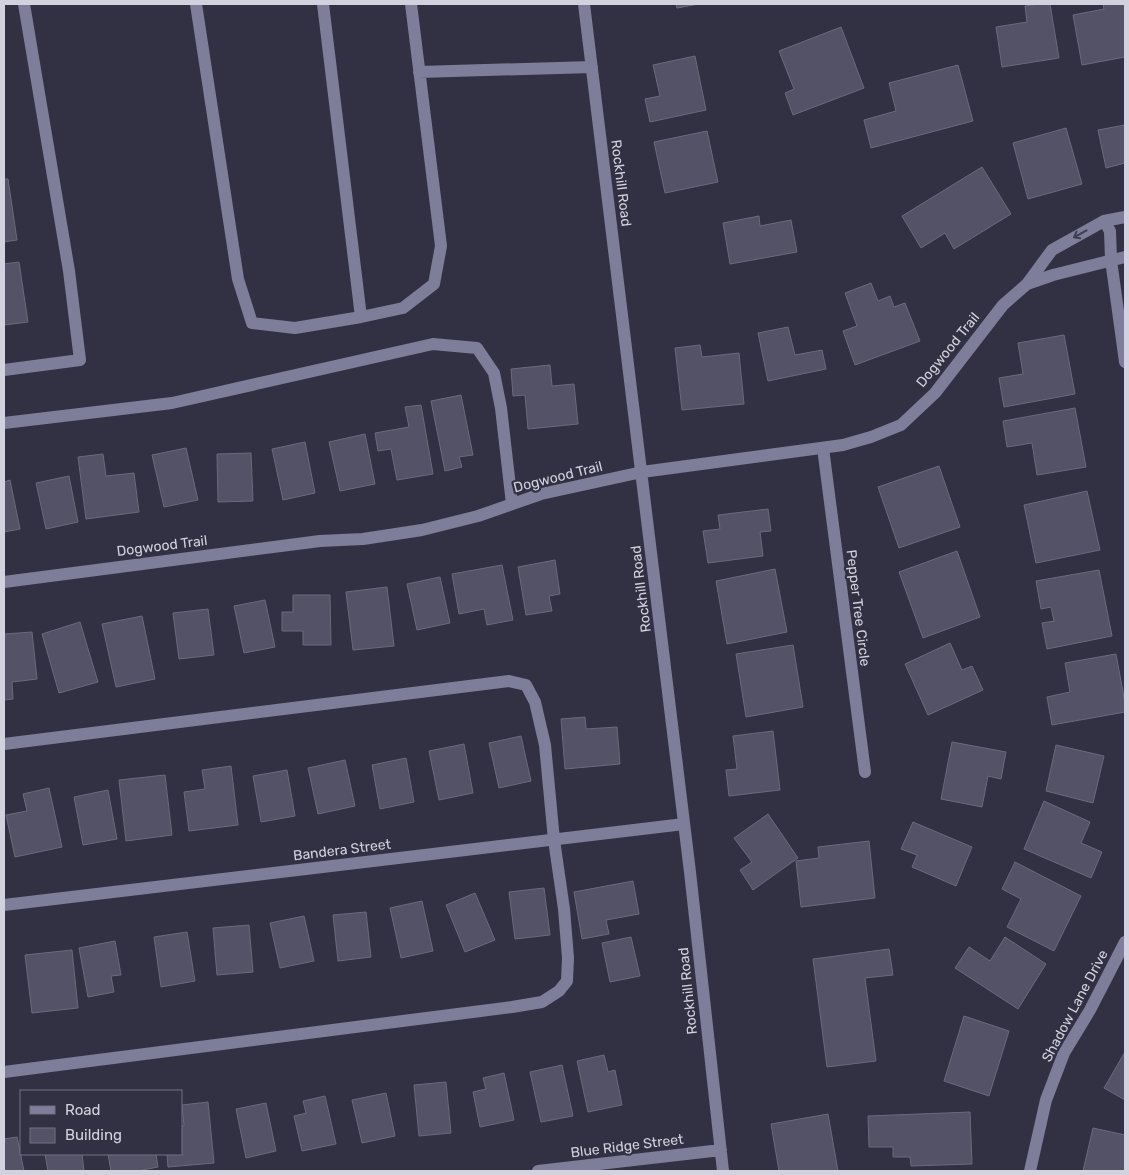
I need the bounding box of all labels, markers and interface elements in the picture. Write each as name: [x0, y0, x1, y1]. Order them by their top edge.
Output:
street label: Rockhill Road: [607, 139, 635, 227]
one-way arrow: [1074, 230, 1088, 240]
street label: Dogwood Trail: [913, 309, 983, 391]
street label: Dogwood Trail: [512, 458, 604, 496]
street label: Dogwood Trail: [116, 532, 208, 560]
street label: Rockhill Road: [627, 545, 655, 633]
street label: Pepper Tree Circle: [842, 549, 874, 667]
street label: Bandera Street: [292, 835, 392, 864]
street label: Rockhill Road: [675, 947, 701, 1035]
street label: Shadow Lane Drive: [1038, 947, 1112, 1065]
legend: [20, 1090, 182, 1155]
text: Road: [65, 1101, 101, 1119]
text: Building: [65, 1126, 122, 1144]
street label: Blue Ridge Street: [570, 1131, 685, 1161]

